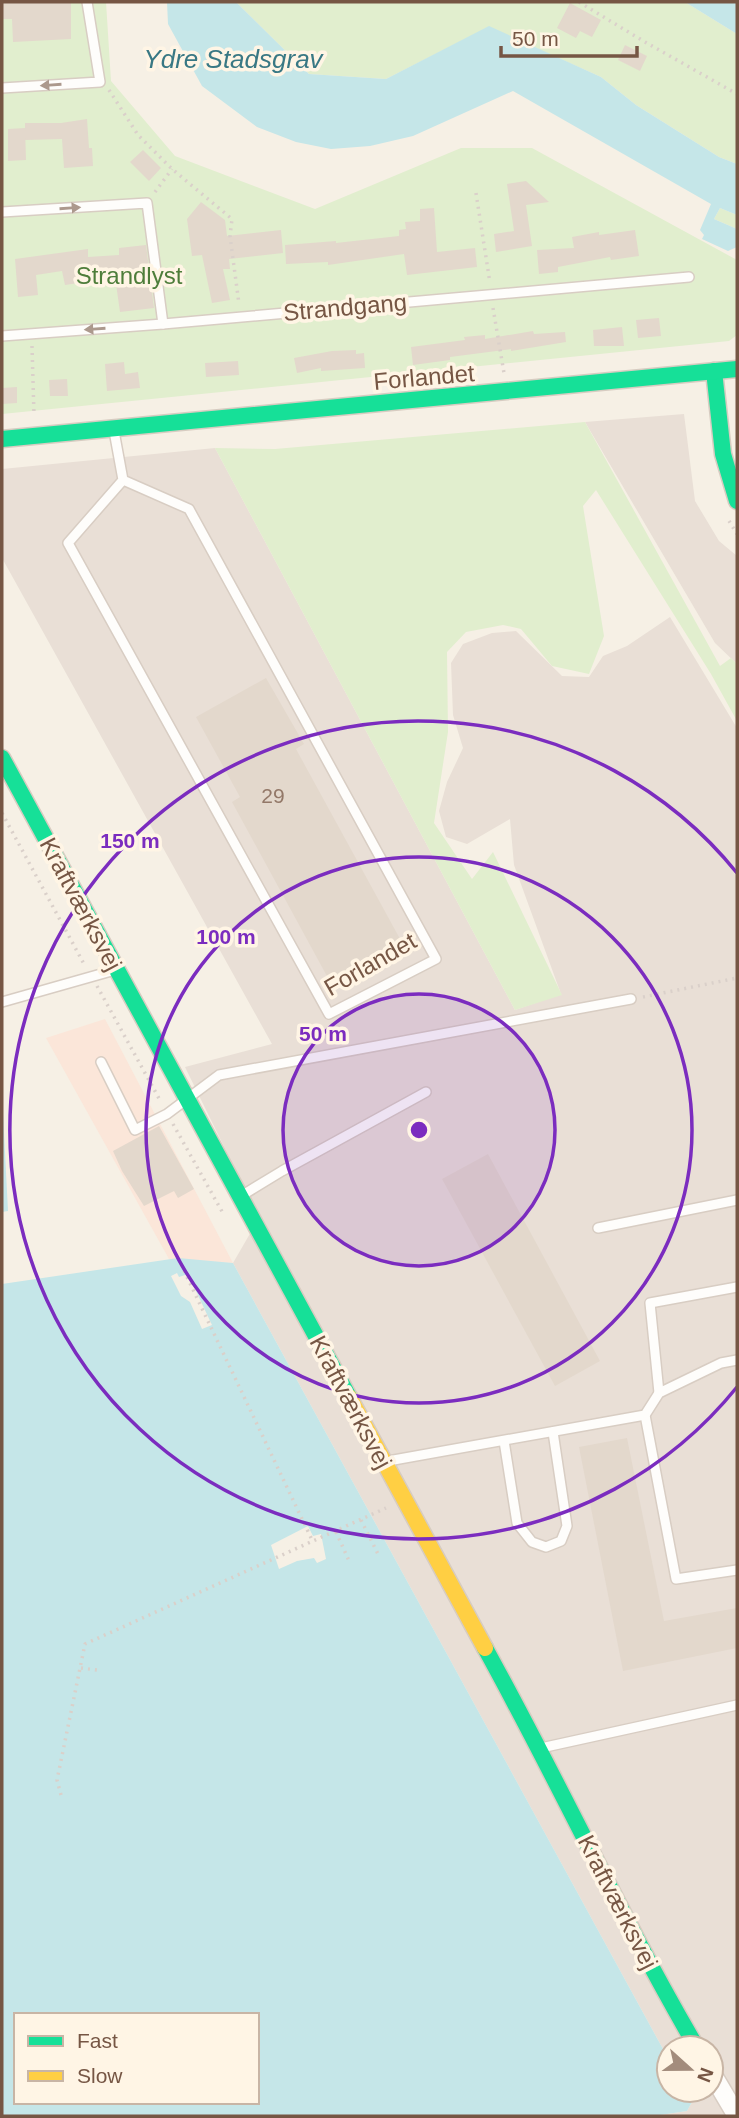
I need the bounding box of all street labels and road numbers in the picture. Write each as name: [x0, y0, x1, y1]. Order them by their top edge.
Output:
street label: Strandgang: [282, 288, 408, 326]
street label: Forlandet: [372, 359, 476, 395]
street label: Kraftværksvej: [35, 833, 127, 975]
street label: Forlandet: [319, 927, 421, 1001]
street label: Kraftværksvej: [305, 1331, 397, 1473]
street label: Kraftværksvej: [573, 1831, 663, 1973]

